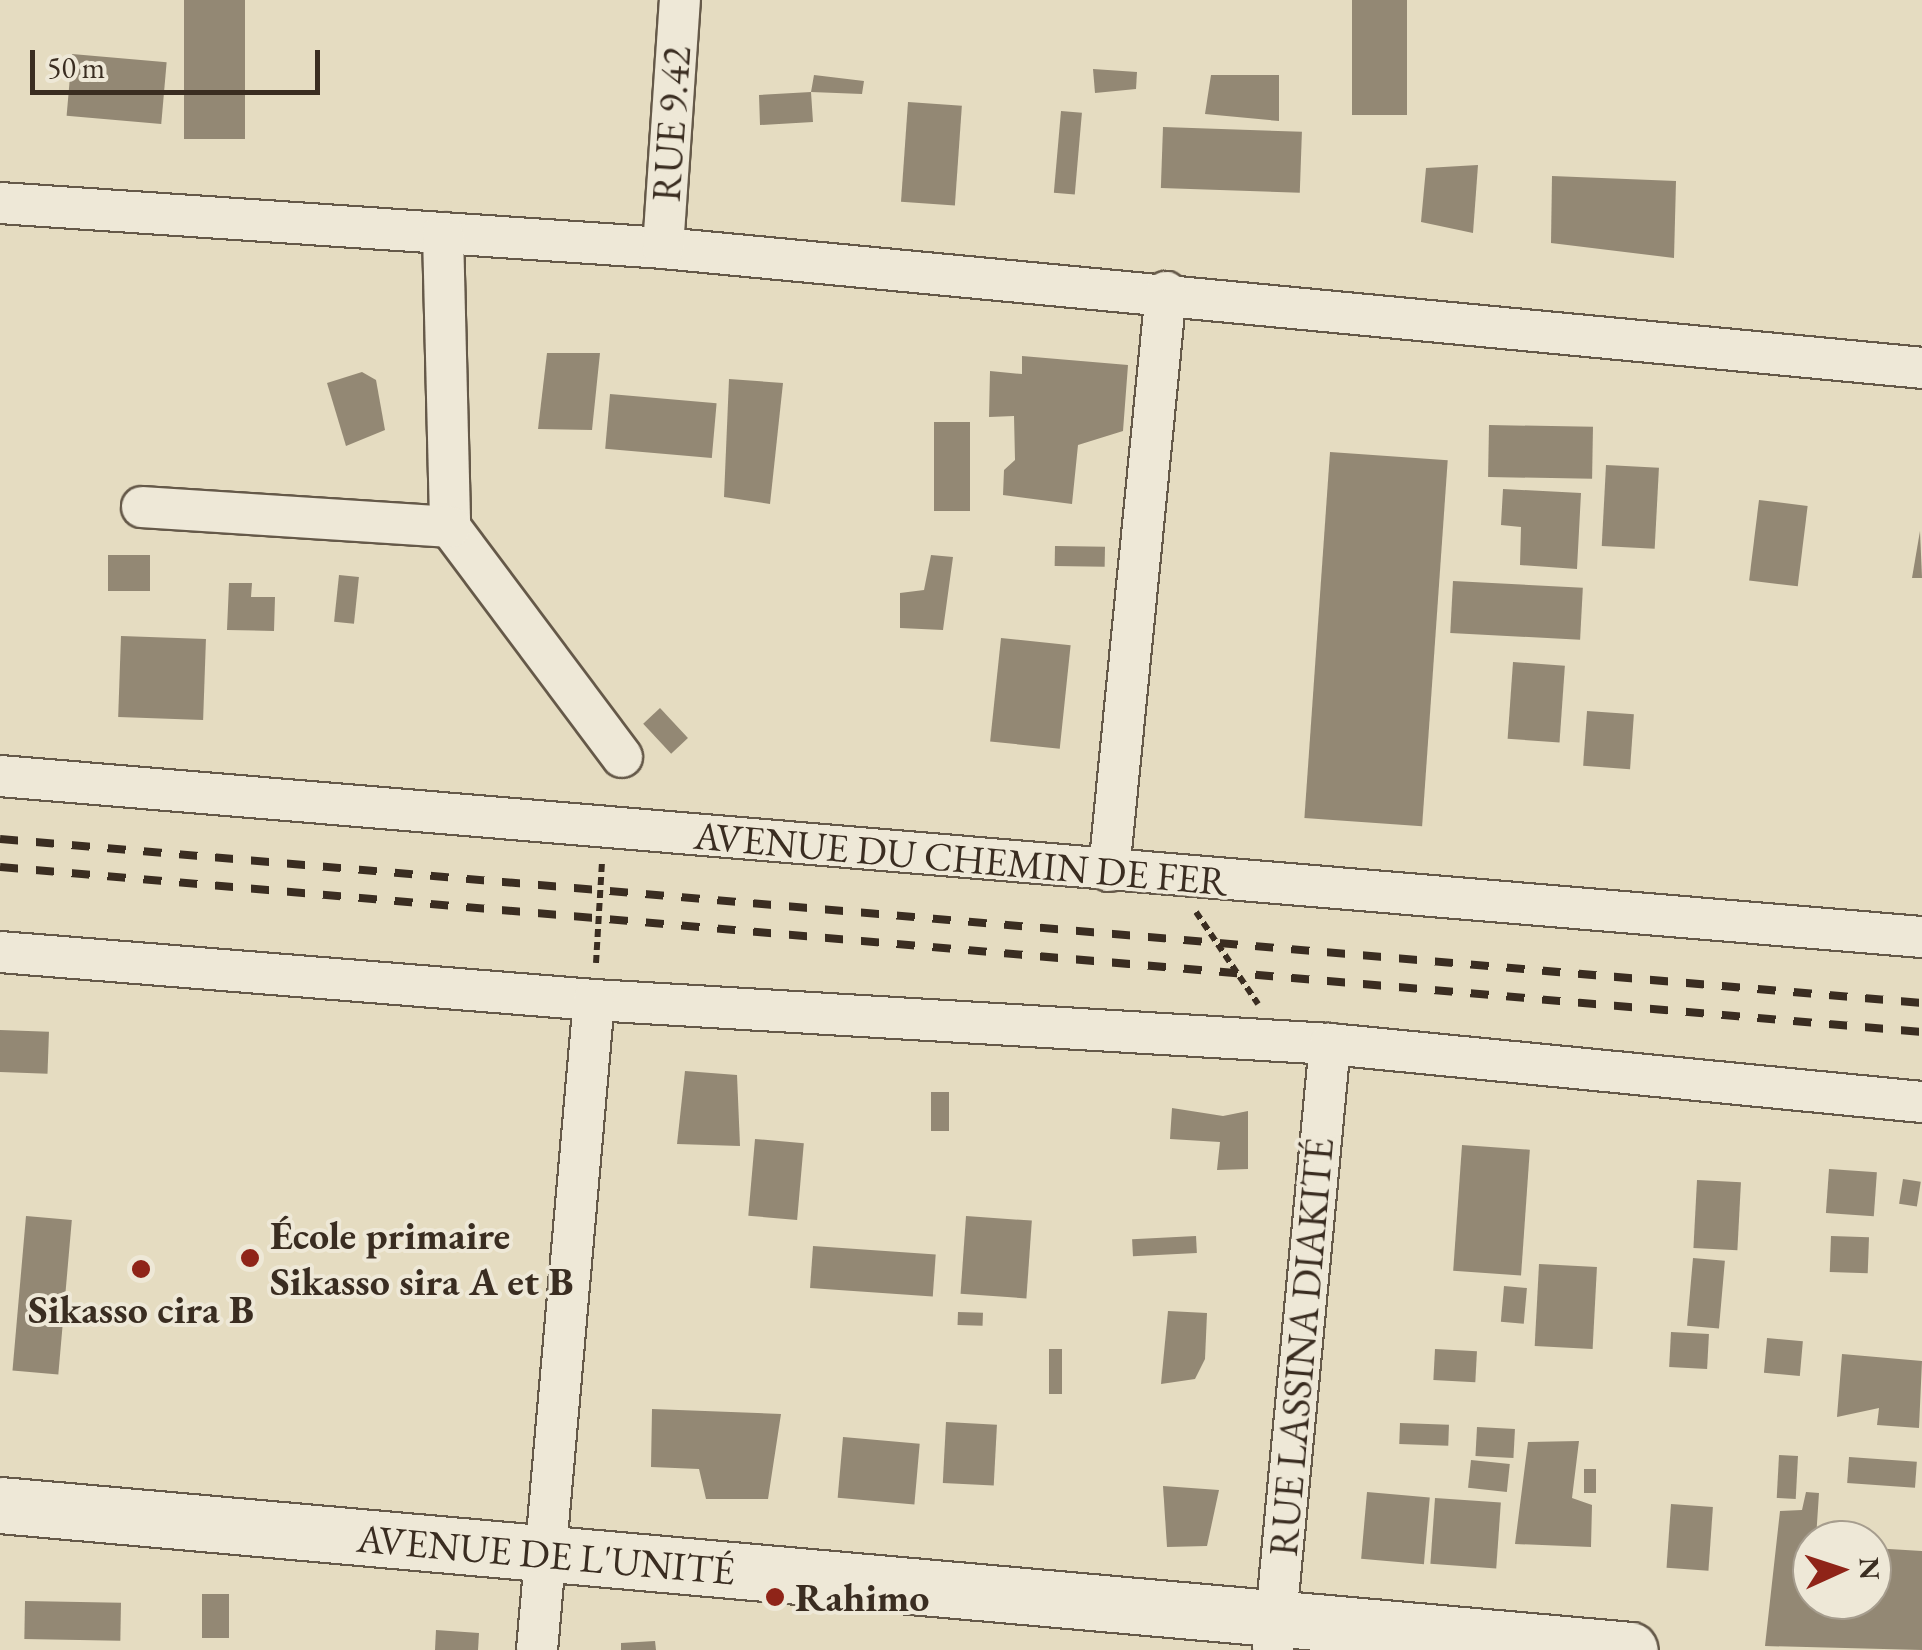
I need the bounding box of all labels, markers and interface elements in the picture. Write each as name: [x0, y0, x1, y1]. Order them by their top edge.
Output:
scale bar: [35, 30, 325, 92]
street label: RUE 9.42: [642, 45, 700, 203]
text: 50 m: [47, 48, 105, 87]
street label: AVENUE DU CHEMIN DE FER: [692, 811, 1230, 905]
street label: RUE LASSINA DIAKITÉ: [1259, 1136, 1343, 1558]
place label: École primaire Sikasso sira A et B: [270, 1211, 574, 1305]
marker: École primaire Sikasso sira A et B: [239, 1247, 261, 1269]
marker: Sikasso cira B: [130, 1258, 152, 1280]
place label: Sikasso cira B: [28, 1285, 254, 1333]
street label: AVENUE DE L'UNITÉ: [355, 1514, 737, 1594]
north arrow: [1792, 1520, 1892, 1620]
text: N: [1851, 1556, 1889, 1581]
place label: Rahimo: [795, 1573, 929, 1621]
marker: Rahimo: [764, 1586, 786, 1608]

